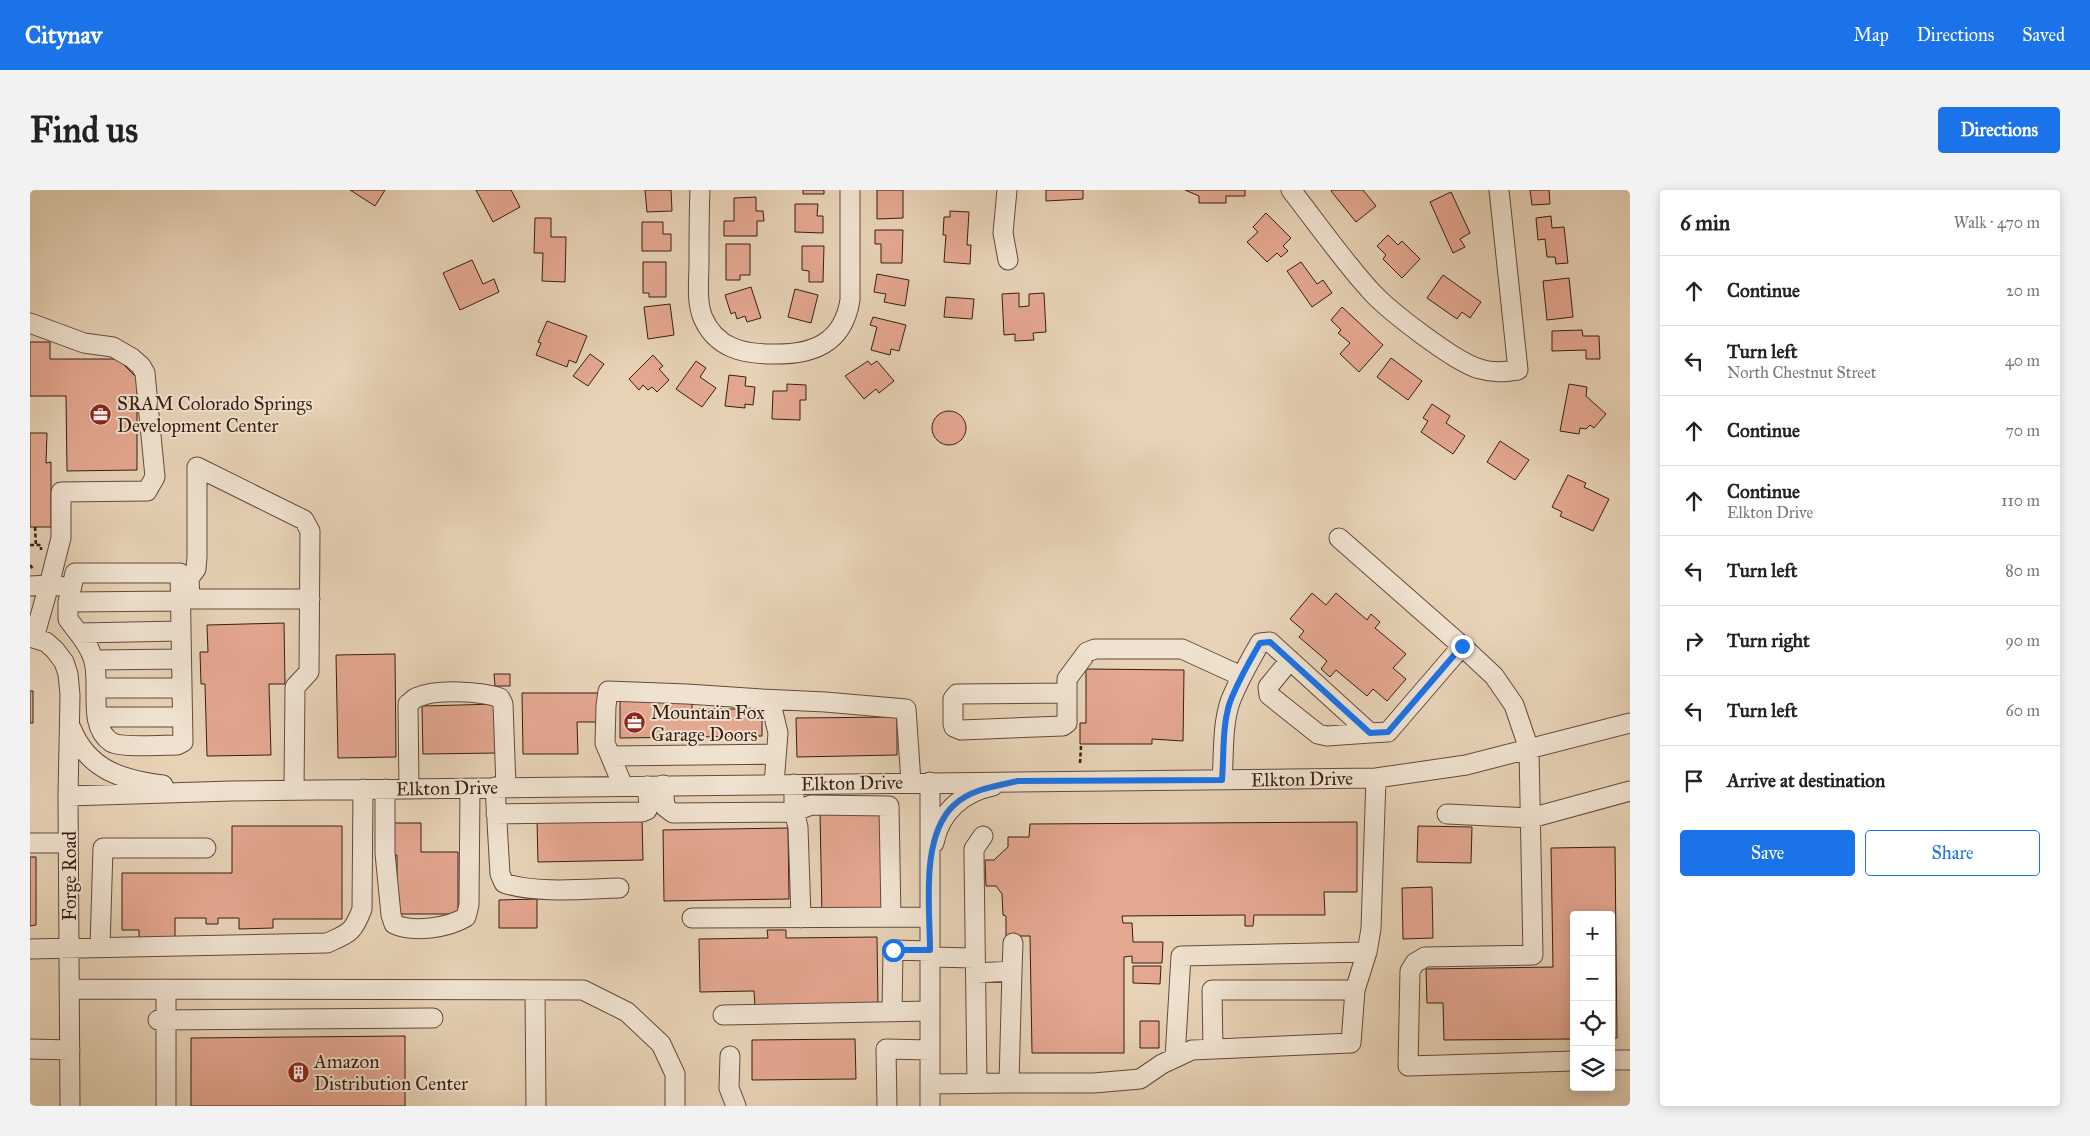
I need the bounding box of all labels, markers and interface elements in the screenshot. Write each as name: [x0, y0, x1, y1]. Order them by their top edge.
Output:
text: Citynav: [25, 20, 102, 50]
text: Map: [1853, 24, 1889, 46]
text: Directions: [1917, 24, 1994, 46]
text: Saved: [2022, 24, 2065, 46]
button: Directions: [1938, 107, 2060, 153]
text: Find us: [30, 109, 138, 152]
text: 6 min: [1680, 210, 1730, 236]
text: Walk · 470 m: [1954, 213, 2040, 232]
icon: ahead: [1680, 277, 1708, 305]
text: Continue: [1727, 279, 1800, 302]
text: 20 m: [2006, 281, 2040, 300]
text: Turn left: [1727, 340, 1797, 363]
icon: left: [1680, 347, 1708, 375]
text: 40 m: [2005, 351, 2040, 370]
text: North Chestnut Street: [1727, 363, 1876, 382]
place label: SRAM Colorado Springs Development Center: [117, 392, 312, 437]
office icon: SRAM Colorado Springs Development Center: [89, 402, 113, 426]
icon: ahead: [1680, 417, 1708, 445]
text: Continue: [1727, 419, 1800, 442]
text: 70 m: [2005, 421, 2040, 440]
text: Continue: [1727, 480, 1800, 503]
icon: ahead: [1680, 487, 1708, 515]
text: 110 m: [2001, 491, 2040, 510]
text: Elkton Drive: [1727, 503, 1813, 522]
icon: left: [1680, 557, 1708, 585]
text: Turn left: [1727, 559, 1797, 582]
text: 80 m: [2005, 561, 2040, 580]
icon: right: [1680, 627, 1708, 655]
text: Turn right: [1727, 629, 1810, 652]
text: 90 m: [2005, 631, 2040, 650]
route end: [1451, 635, 1474, 658]
icon: left: [1680, 697, 1708, 725]
text: Turn left: [1727, 699, 1797, 722]
place label: Mountain Fox Garage Doors: [651, 701, 765, 747]
text: 60 m: [2006, 701, 2040, 720]
office icon: Mountain Fox Garage Doors: [623, 711, 647, 735]
street label: Elkton Drive: [1251, 767, 1353, 791]
icon: arrive: [1680, 767, 1708, 795]
text: Arrive at destination: [1727, 769, 1885, 792]
street label: Elkton Drive: [801, 771, 903, 795]
street label: Elkton Drive: [396, 776, 498, 800]
street label: Forge Road: [58, 830, 82, 921]
button: Save: [1680, 830, 1855, 876]
button: Share: [1865, 830, 2040, 876]
map controls: [1570, 911, 1615, 1091]
button: +: [1570, 911, 1615, 956]
route start: [882, 939, 905, 962]
button: −: [1570, 956, 1615, 1001]
button: locate: [1570, 1001, 1615, 1046]
button: layers: [1570, 1046, 1615, 1091]
place label: Amazon Distribution Center: [313, 1050, 469, 1095]
building icon: Amazon Distribution Center: [286, 1060, 310, 1084]

